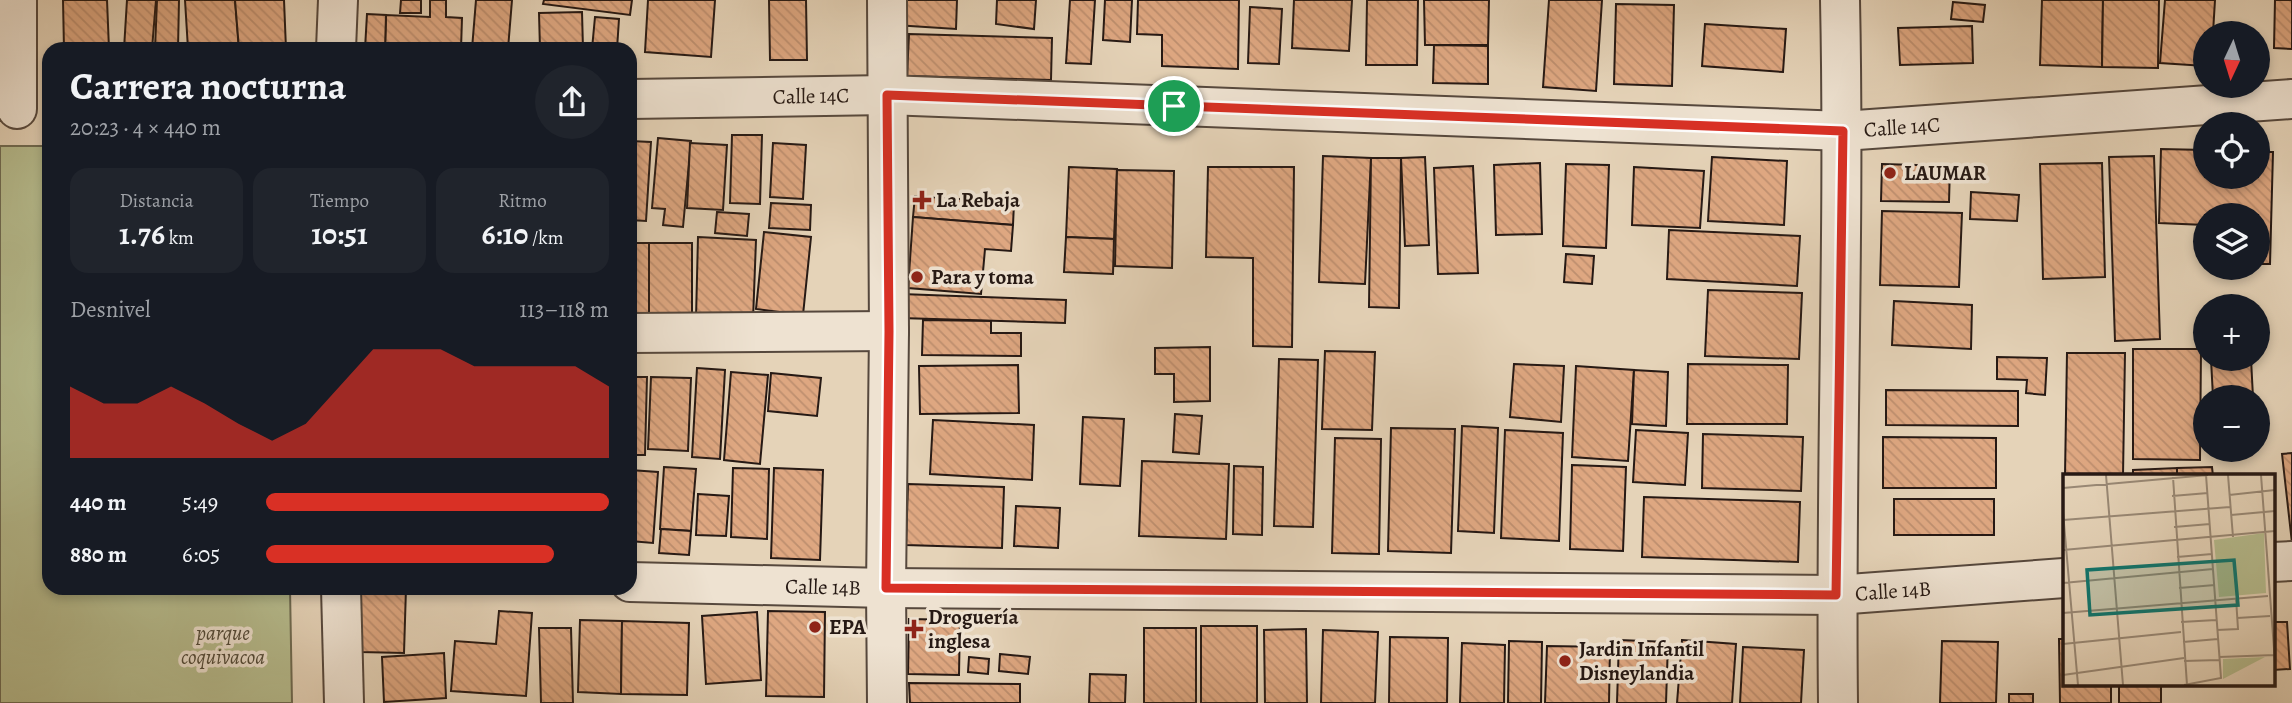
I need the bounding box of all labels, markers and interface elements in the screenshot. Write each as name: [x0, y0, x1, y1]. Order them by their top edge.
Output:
north arrow: [2193, 21, 2270, 98]
map controls: [2193, 21, 2270, 462]
text: Carrera nocturna: [70, 60, 346, 112]
button: share: [535, 65, 609, 139]
pin: [1144, 76, 1204, 136]
street label: Calle 14C: [772, 81, 850, 111]
icon: arrive: [1155, 87, 1193, 125]
street label: Calle 14C: [1863, 110, 1941, 144]
text: 20:23 · 4 × 440 m: [70, 112, 221, 143]
button: locate: [2193, 112, 2270, 189]
place label: LAUMAR: [1904, 159, 1987, 187]
marker: LAUMAR: [1882, 165, 1898, 181]
place label: La Rebaja: [936, 186, 1021, 214]
text: Distancia: [119, 188, 194, 214]
text: Tiempo: [310, 188, 369, 214]
text: Ritmo: [498, 188, 547, 214]
marker: La Rebaja: [914, 192, 930, 208]
button: layers: [2193, 203, 2270, 280]
text: 1.76: [119, 214, 165, 254]
text: 10:51: [311, 214, 368, 254]
text: 6:10: [481, 214, 528, 254]
text: km: [165, 225, 194, 251]
text: /km: [528, 225, 564, 251]
place label: Para y toma: [931, 263, 1035, 291]
marker: Para y toma: [909, 269, 925, 285]
text: Desnivel: [70, 294, 151, 325]
text: 113–118 m: [519, 294, 609, 325]
button: +: [2193, 294, 2270, 371]
button: −: [2193, 385, 2270, 462]
inset map: [2063, 474, 2274, 686]
text: 440 m: [70, 487, 126, 518]
text: 5:49: [182, 487, 218, 518]
text: 880 m: [70, 539, 127, 570]
text: 6:05: [182, 539, 220, 570]
street label: Calle 14B: [785, 572, 861, 602]
street label: Calle 14B: [1854, 574, 1932, 608]
place label: Droguería inglesa: [928, 603, 1019, 655]
place label: EPA: [829, 613, 867, 641]
park label: parque coquivacoa: [181, 619, 265, 671]
marker: EPA: [807, 619, 823, 635]
marker: Droguería inglesa: [906, 621, 922, 637]
place label: Jardin Infantil Disneylandia: [1579, 635, 1704, 687]
marker: Jardin Infantil Disneylandia: [1557, 653, 1573, 669]

